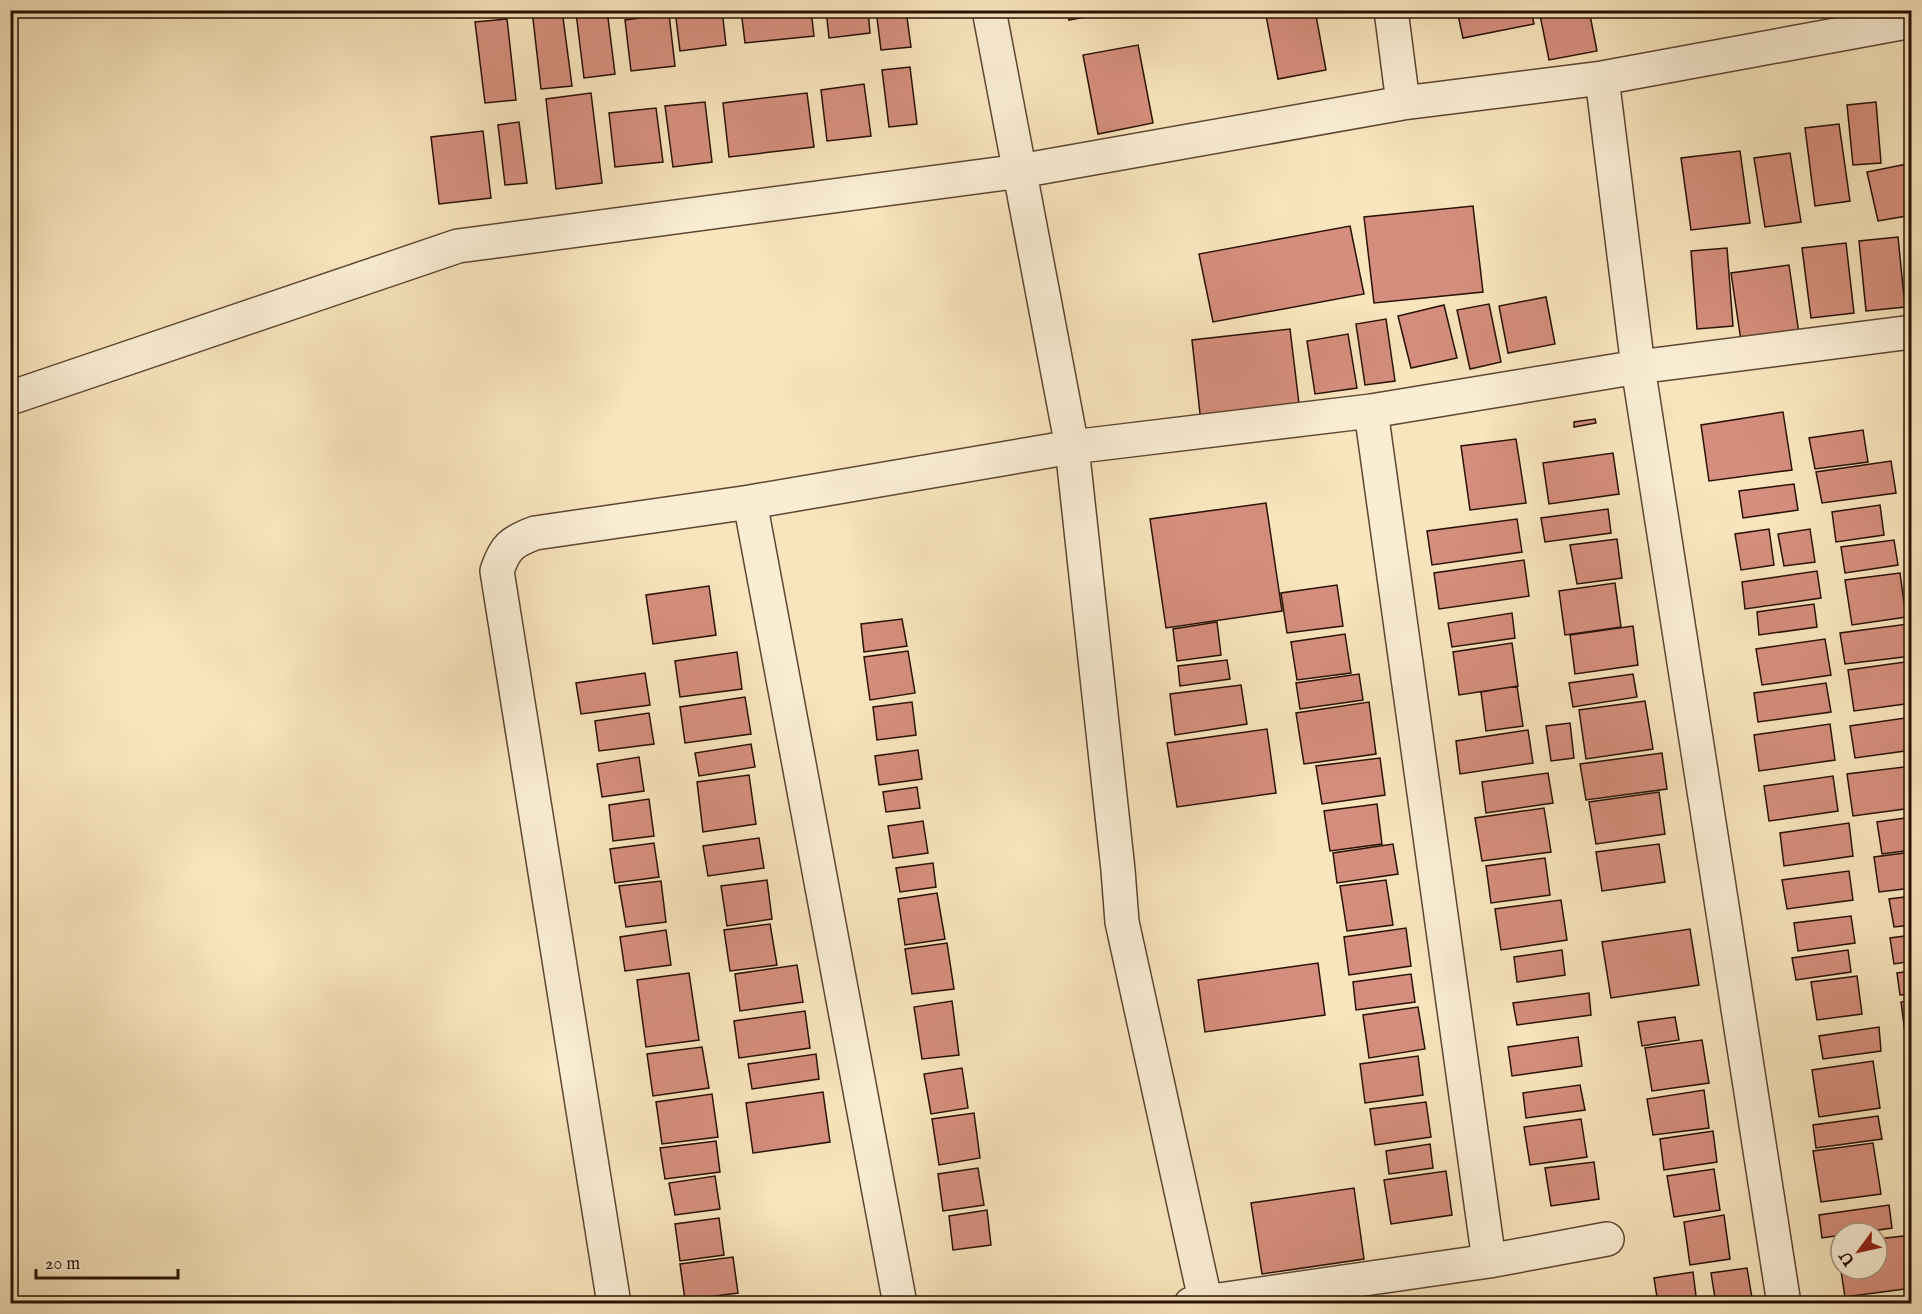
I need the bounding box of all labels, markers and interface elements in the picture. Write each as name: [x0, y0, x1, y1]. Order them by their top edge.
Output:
north arrow: [1829, 1221, 1889, 1281]
scale bar: [36, 1242, 178, 1280]
text: U: [1836, 1247, 1861, 1270]
text: 20 m: [45, 1253, 80, 1276]

